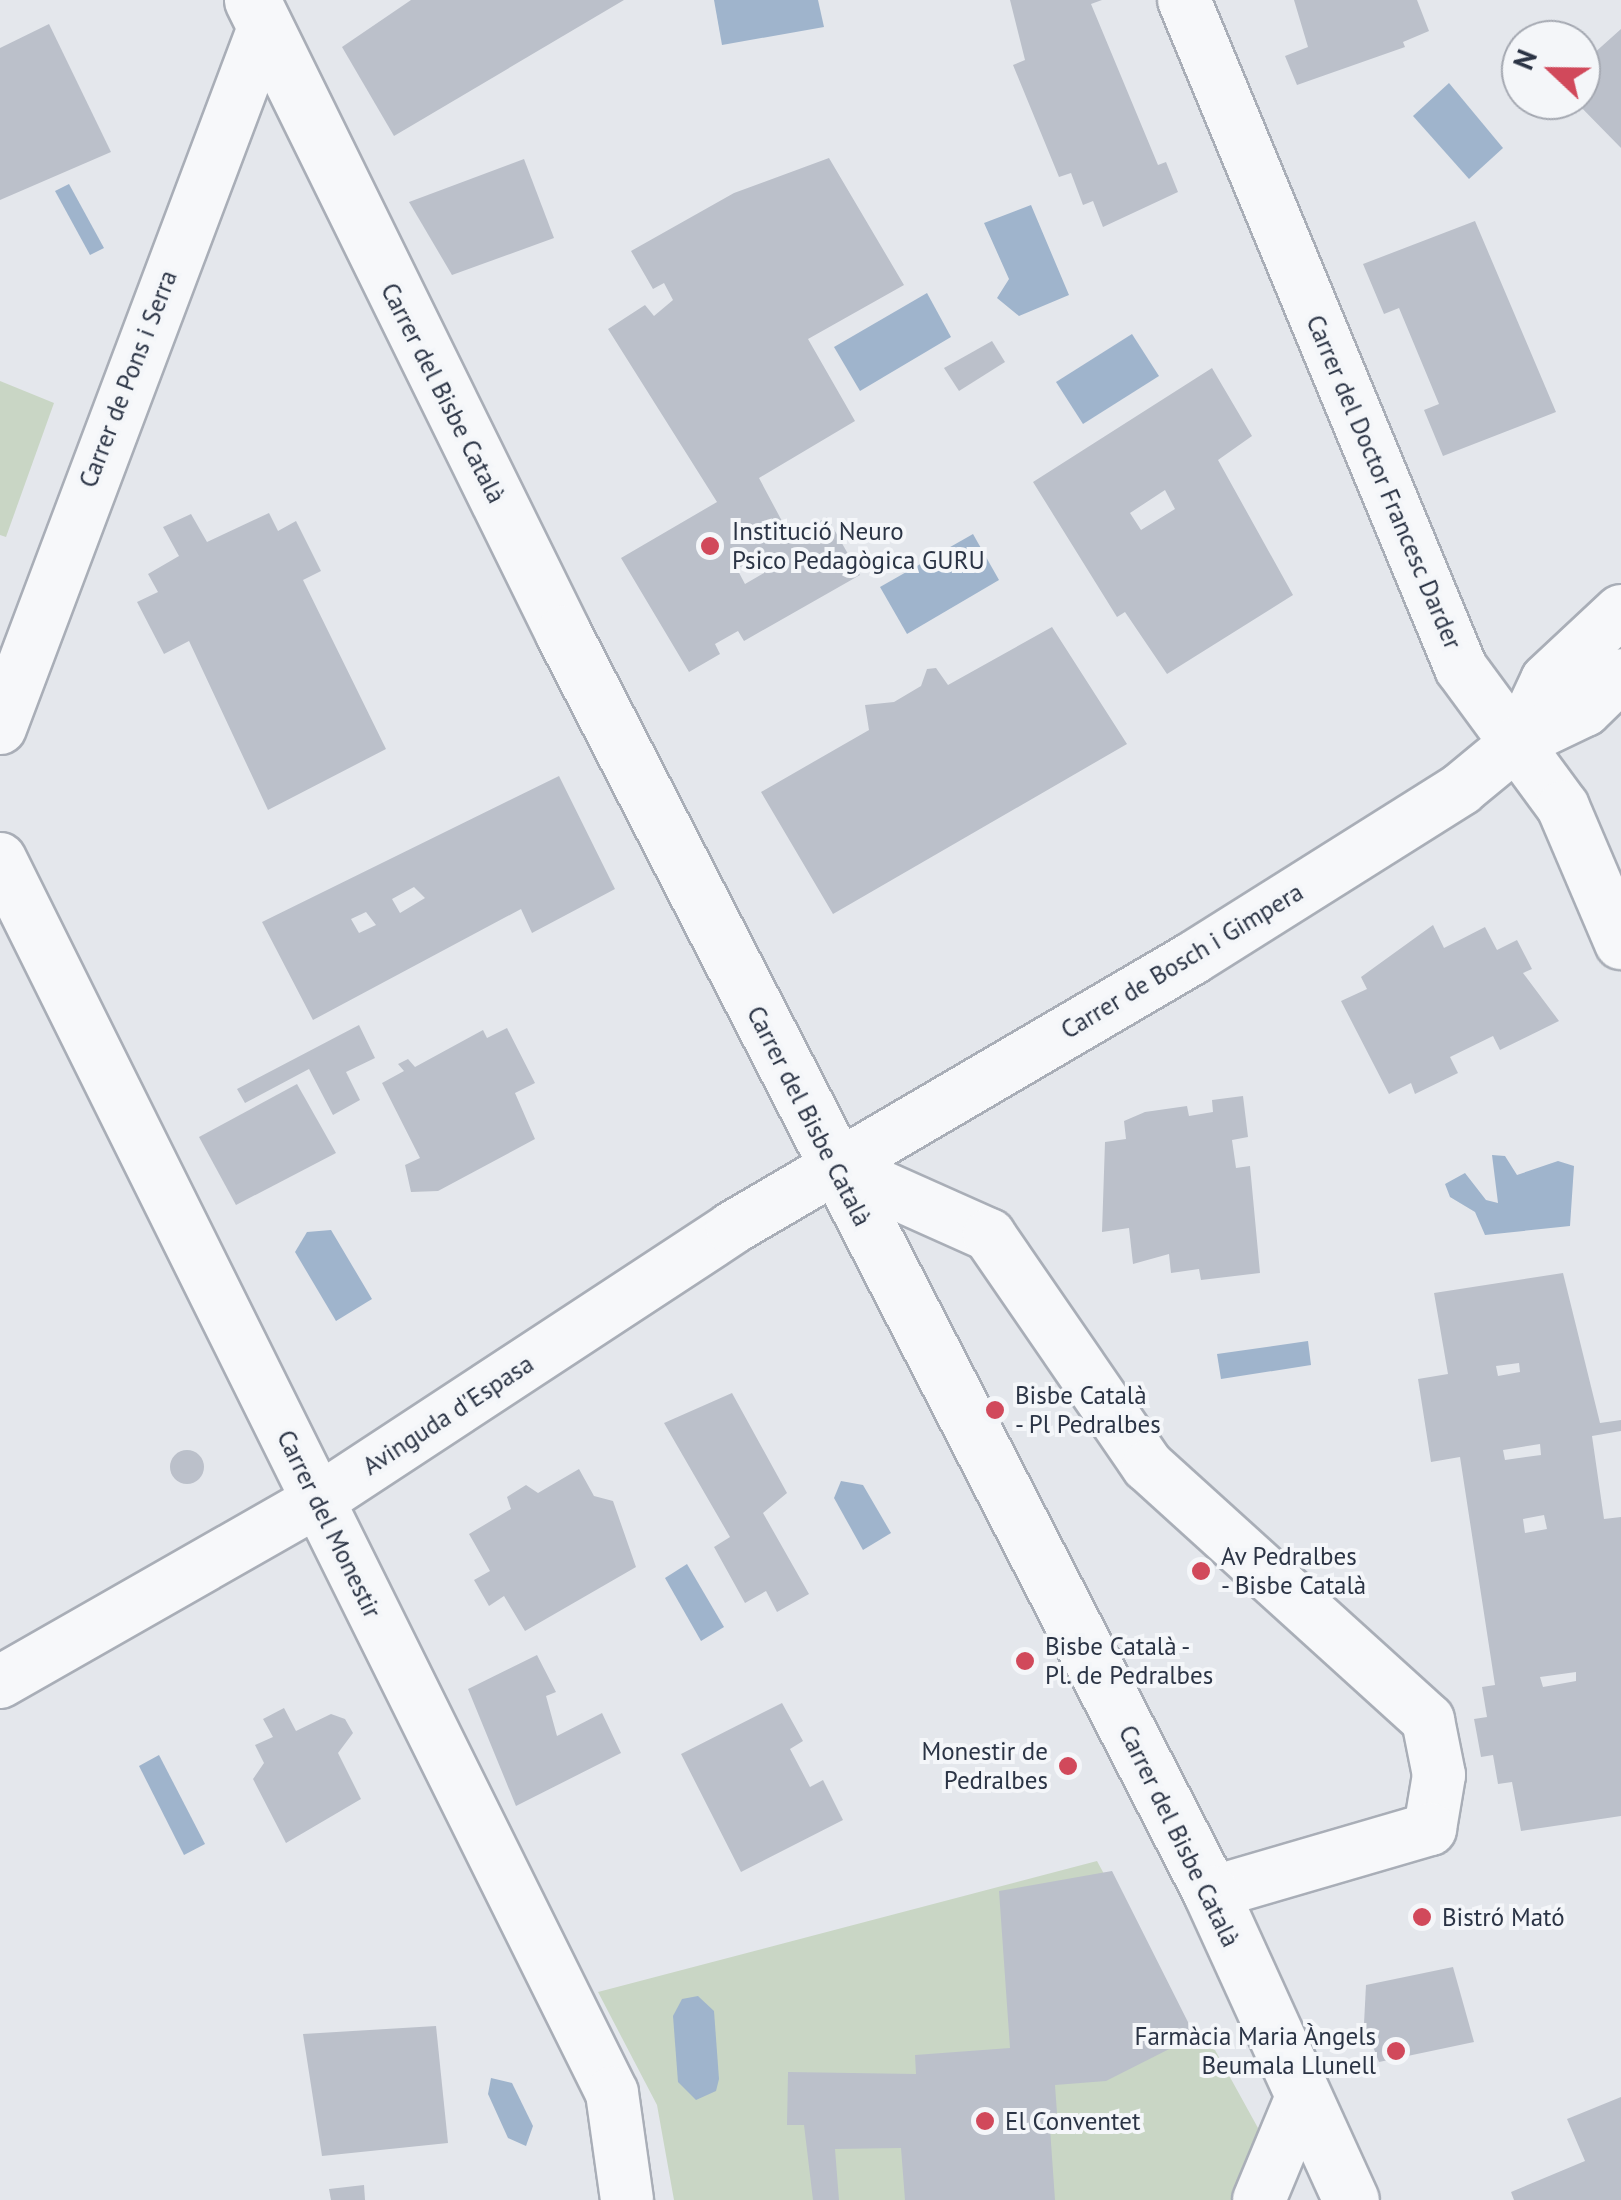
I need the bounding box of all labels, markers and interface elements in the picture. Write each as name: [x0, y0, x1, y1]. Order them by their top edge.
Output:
north arrow: [1501, 20, 1601, 120]
text: N: [1504, 44, 1545, 75]
street label: Carrer de Pons i Serra: [73, 266, 183, 492]
street label: Carrer del Bisbe Català: [375, 278, 511, 508]
street label: Carrer del Doctor Francesc Darder: [1300, 310, 1468, 654]
place label: Institució Neuro Psico Pedagògica GURU: [732, 517, 985, 576]
marker: Institució Neuro Psico Pedagògica GURU: [697, 533, 723, 559]
street label: Carrer de Bosch i Gimpera: [1056, 877, 1308, 1045]
street label: Carrer del Bisbe Català: [741, 1001, 877, 1231]
street label: Avinguda d'Espasa: [357, 1349, 539, 1481]
place label: Bisbe Català - Pl Pedralbes: [1015, 1381, 1163, 1440]
marker: Bisbe Català - Pl Pedralbes: [984, 1399, 1006, 1421]
street label: Carrer del Monestir: [271, 1425, 387, 1623]
place label: Av Pedralbes - Bisbe Català: [1221, 1542, 1368, 1601]
marker: Av Pedralbes - Bisbe Català: [1190, 1560, 1212, 1582]
place label: Bisbe Català - Pl. de Pedralbes: [1045, 1632, 1215, 1691]
marker: Bisbe Català - Pl. de Pedralbes: [1014, 1650, 1036, 1672]
street label: Carrer del Bisbe Català: [1112, 1720, 1246, 1952]
place label: Monestir de Pedralbes: [921, 1737, 1048, 1796]
marker: Monestir de Pedralbes: [1057, 1755, 1079, 1777]
place label: Bistró Mató: [1442, 1902, 1565, 1932]
marker: Bistró Mató: [1411, 1906, 1433, 1928]
place label: Farmàcia Maria Àngels Beumala Llunell: [1134, 2022, 1376, 2081]
marker: Farmàcia Maria Àngels Beumala Llunell: [1385, 2040, 1407, 2062]
place label: El Conventet: [1005, 2106, 1140, 2136]
marker: El Conventet: [974, 2110, 996, 2132]

